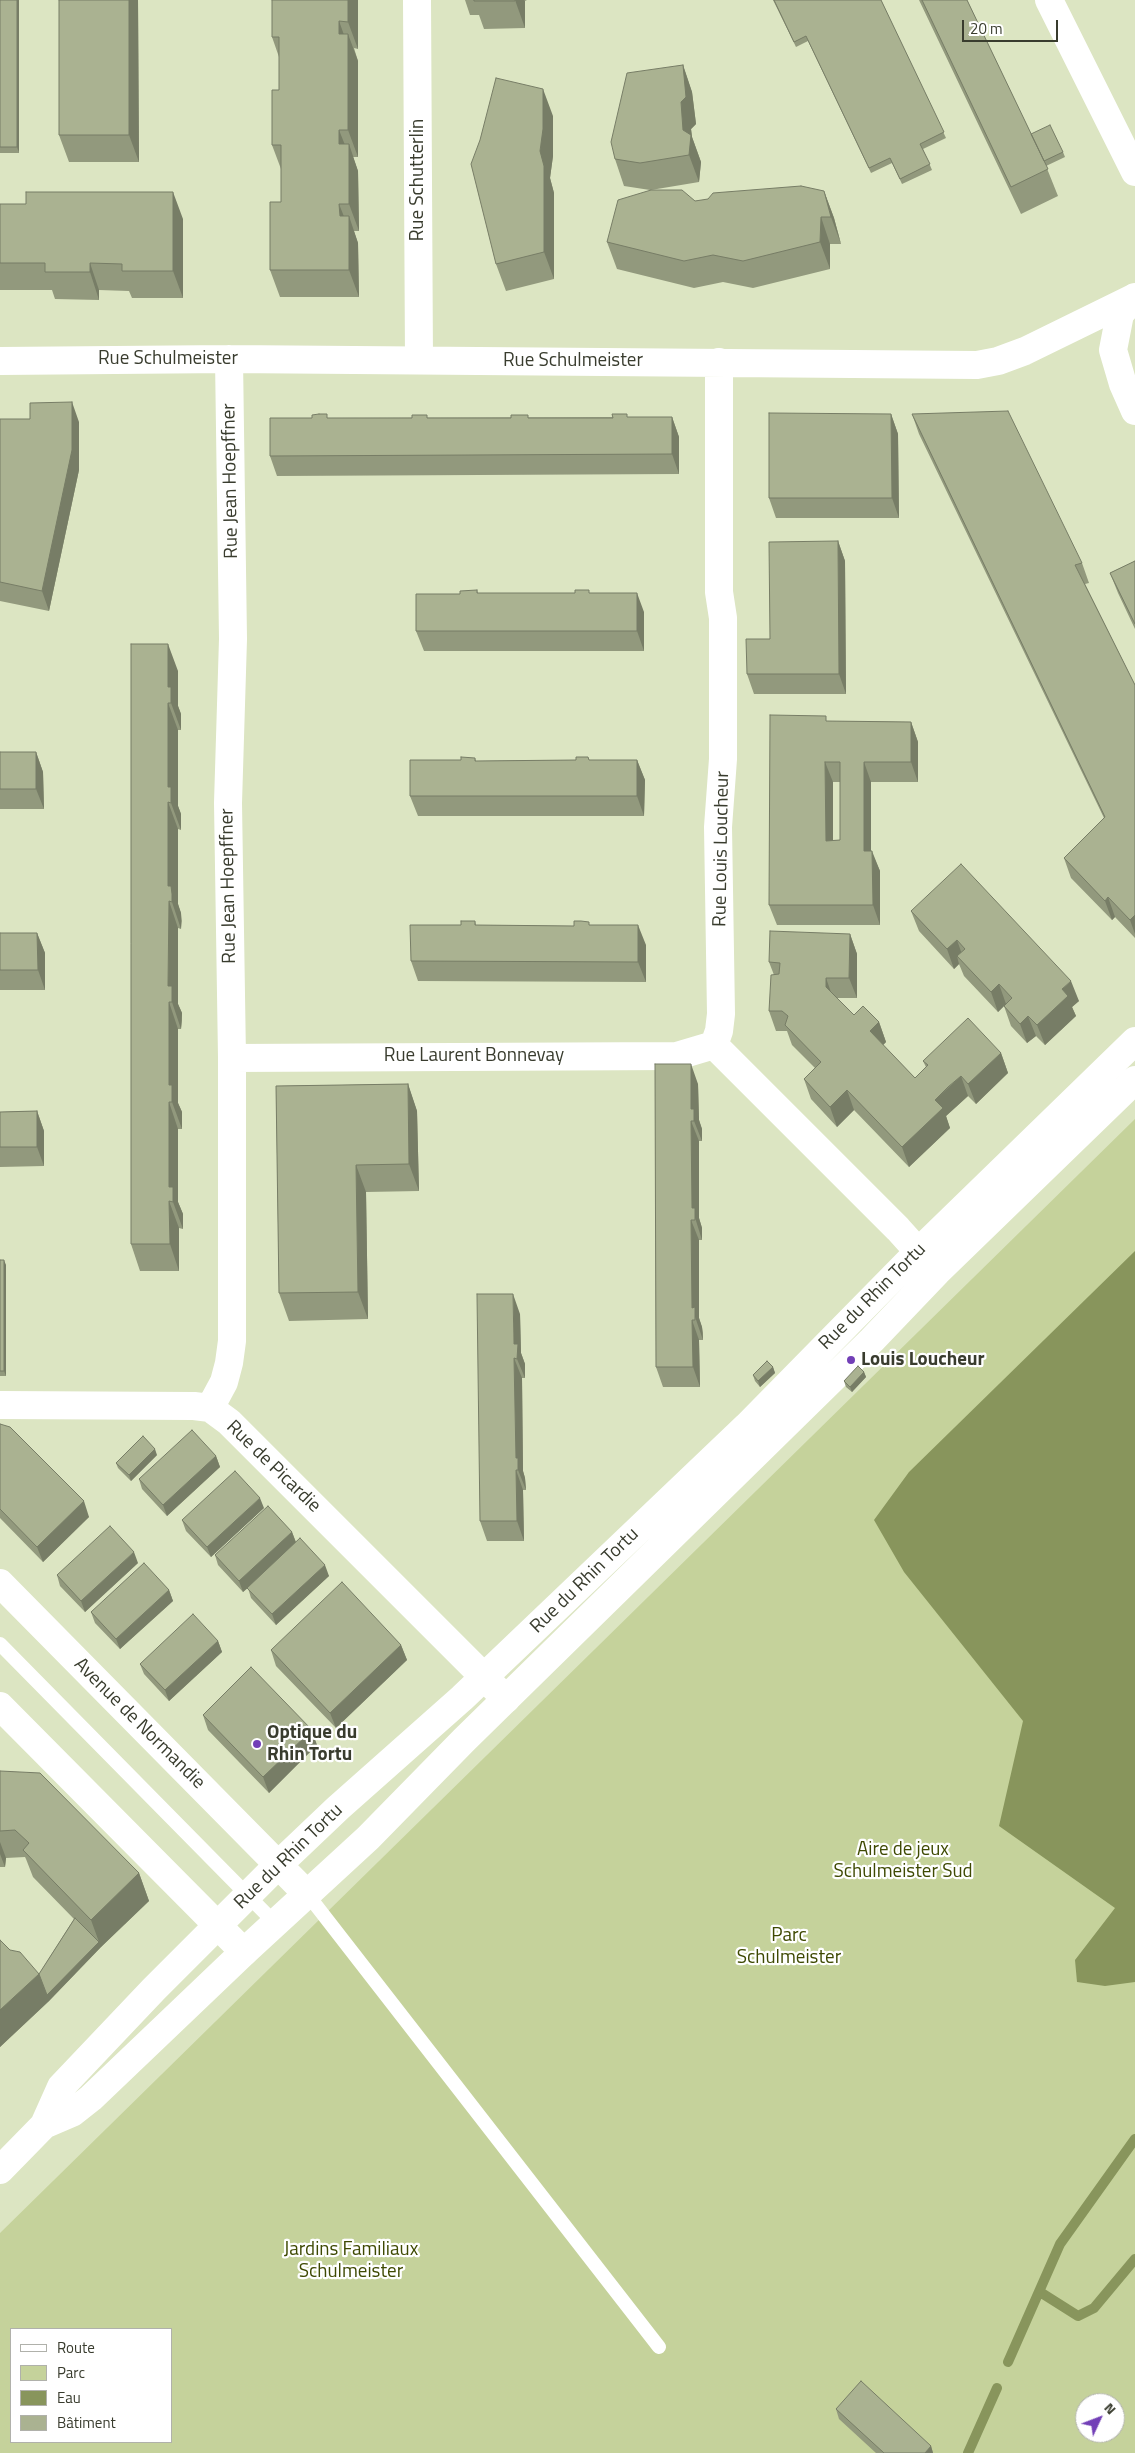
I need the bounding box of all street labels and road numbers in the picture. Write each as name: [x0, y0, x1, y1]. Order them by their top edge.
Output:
street label: Rue Schutterlin: [407, 119, 429, 241]
street label: Rue Schulmeister: [98, 348, 238, 370]
street label: Rue Schulmeister: [503, 350, 643, 372]
street label: Rue Jean Hoepffner: [218, 403, 244, 559]
street label: Rue Louis Loucheur: [709, 771, 735, 927]
street label: Rue Jean Hoepffner: [216, 808, 242, 964]
street label: Rue Laurent Bonnevay: [384, 1045, 564, 1067]
street label: Rue du Rhin Tortu: [815, 1239, 931, 1355]
street label: Rue de Picardie: [221, 1416, 325, 1518]
street label: Rue du Rhin Tortu: [526, 1524, 644, 1638]
street label: Avenue de Normandie: [69, 1654, 209, 1794]
street label: Rue du Rhin Tortu: [230, 1800, 348, 1914]

